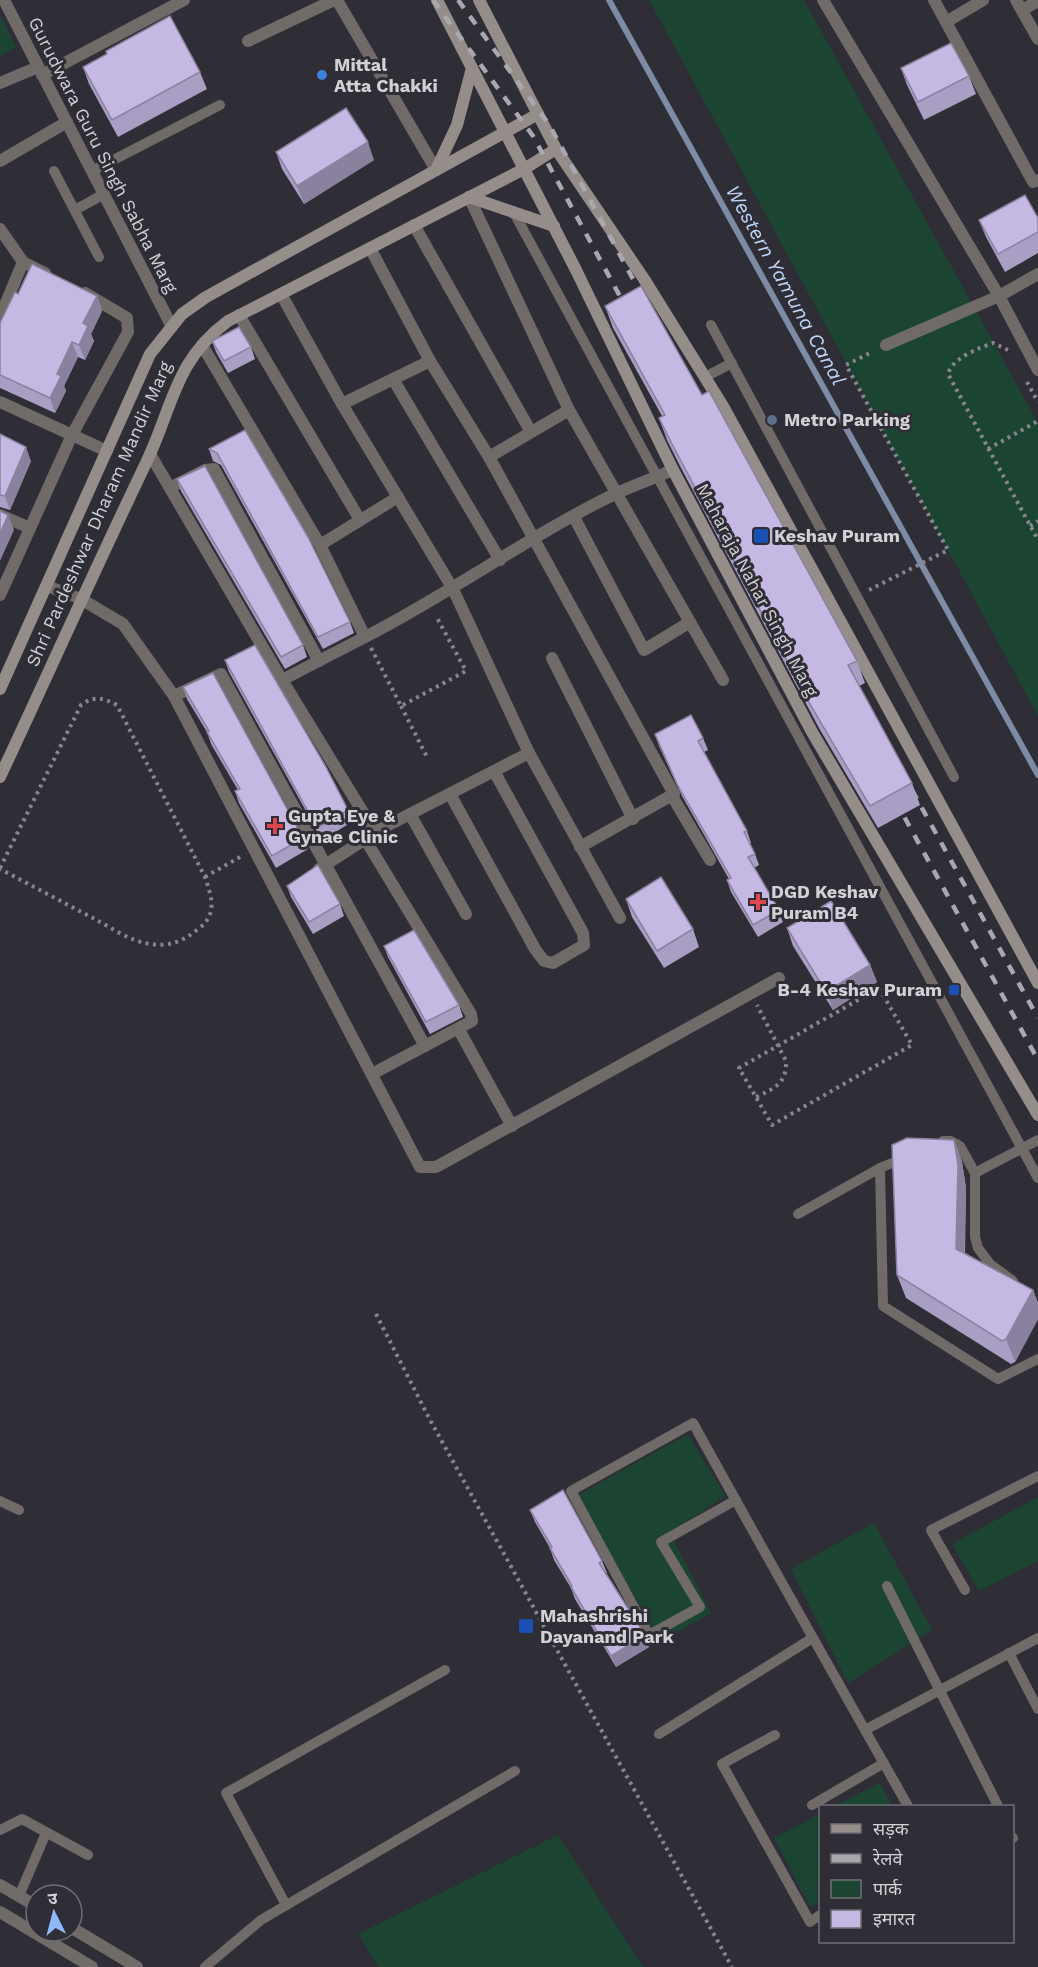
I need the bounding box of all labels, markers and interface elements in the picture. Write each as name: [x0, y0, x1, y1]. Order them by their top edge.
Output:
street label: Gurudwara Guru Singh Sabha Marg: [24, 13, 183, 297]
place label: Mittal Atta Chakki: [334, 54, 438, 96]
marker: Mittal Atta Chakki: [315, 68, 329, 82]
water label: Western Yamuna Canal: [721, 181, 851, 389]
street label: Shri Pardeshwar Dharam Mandir Marg: [21, 358, 176, 670]
place label: Metro Parking: [784, 409, 911, 430]
marker: Metro Parking: [765, 413, 779, 427]
street label: Maharaja Nahar Singh Marg: [692, 479, 823, 700]
place label: Keshav Puram: [774, 525, 900, 546]
marker: Keshav Puram: [752, 527, 770, 545]
place label: Gupta Eye & Gynae Clinic: [288, 805, 398, 847]
marker: Gupta Eye & Gynae Clinic: [266, 817, 284, 835]
place label: DGD Keshav Puram B4: [771, 881, 879, 923]
marker: DGD Keshav Puram B4: [749, 893, 767, 911]
place label: B-4 Keshav Puram: [777, 979, 942, 1000]
marker: B-4 Keshav Puram: [947, 983, 961, 997]
place label: Mahashrishi Dayanand Park: [540, 1605, 674, 1647]
marker: Mahashrishi Dayanand Park: [517, 1617, 535, 1635]
legend: [819, 1805, 1014, 1943]
text: सड़क: [873, 1818, 910, 1839]
text: रेलवे: [872, 1848, 904, 1869]
text: पार्क: [873, 1878, 903, 1899]
north arrow: [24, 1883, 84, 1943]
text: उ: [47, 1889, 59, 1909]
text: इमारत: [873, 1908, 916, 1929]

